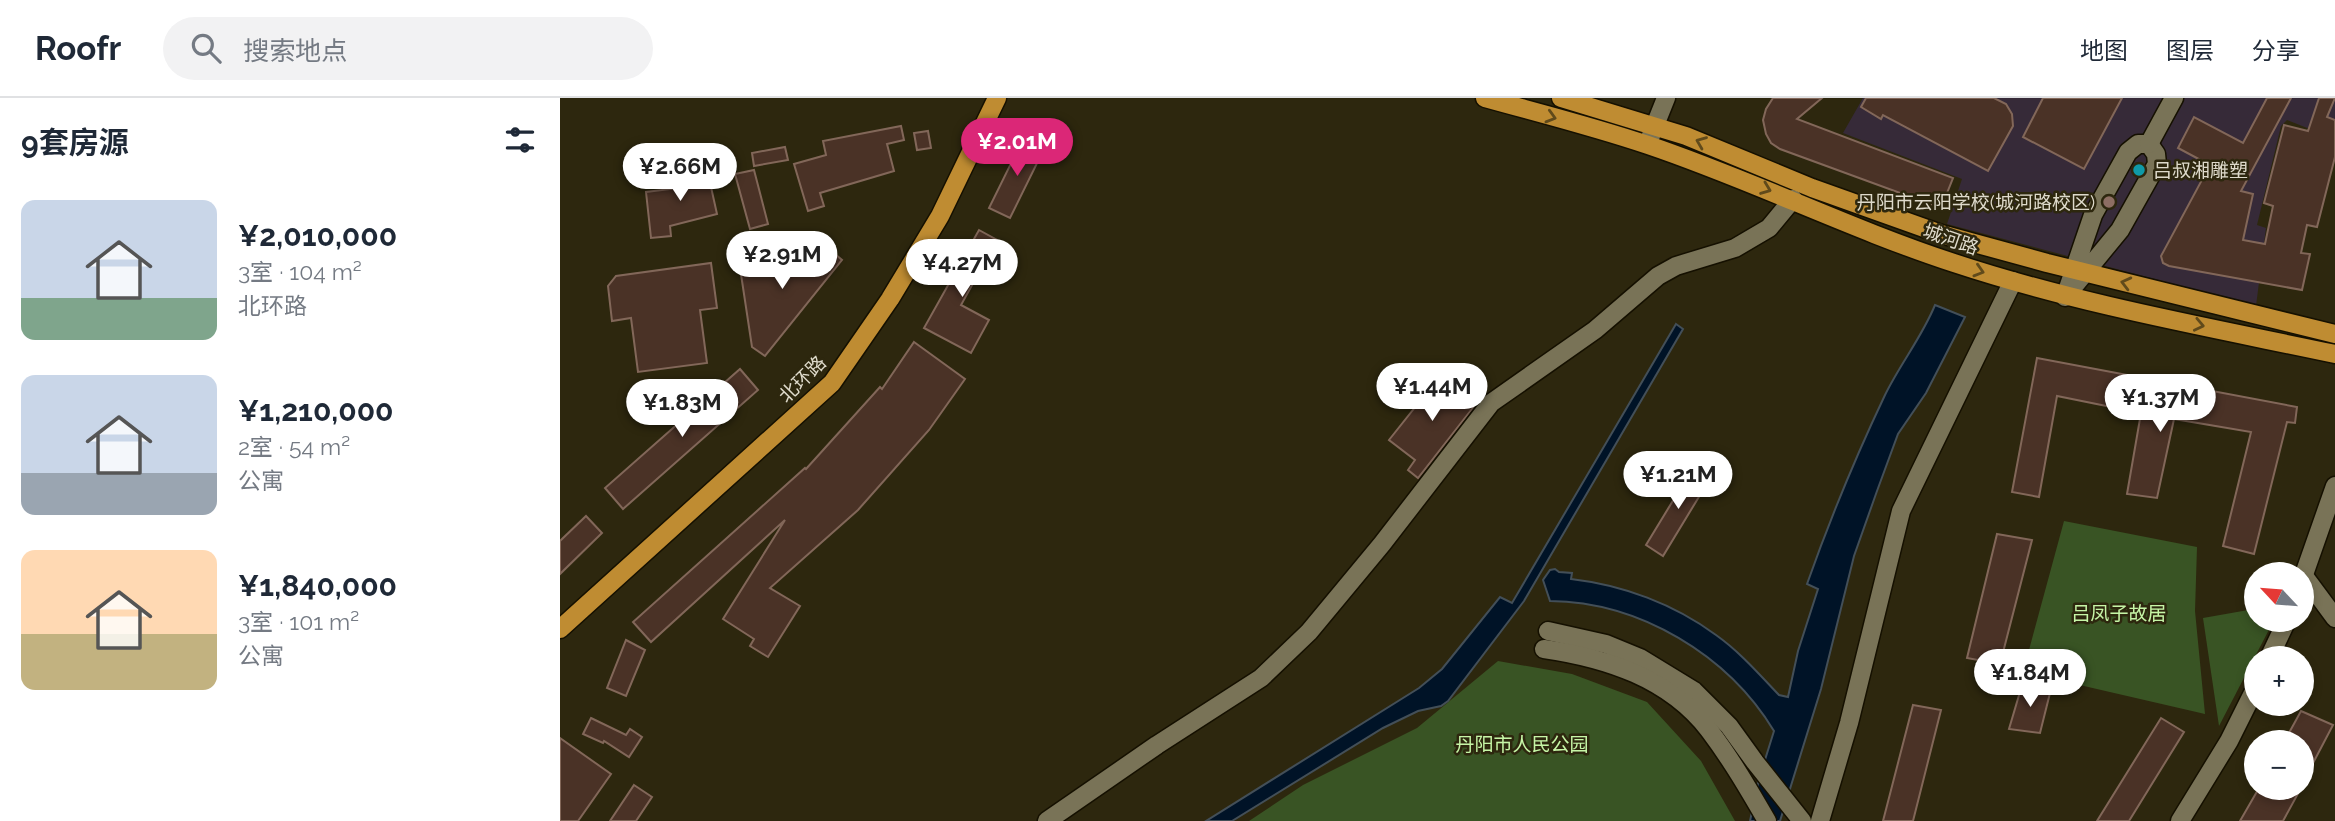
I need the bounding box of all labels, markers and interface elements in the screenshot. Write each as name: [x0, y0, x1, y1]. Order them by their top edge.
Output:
search box: [163, 17, 653, 80]
text: Roofr: [35, 29, 121, 68]
icon: search: [187, 29, 225, 67]
text: 搜索地点: [243, 36, 347, 66]
text: 地图: [2080, 36, 2128, 65]
text: 图层: [2166, 36, 2214, 65]
text: 分享: [2252, 36, 2300, 65]
one-way arrow: [1545, 108, 1557, 123]
pin: ¥2.01M: [960, 118, 1074, 178]
icon: filters: [501, 121, 539, 159]
text: 9套房源: [21, 125, 129, 160]
text: ¥2.01M: [977, 127, 1057, 154]
one-way arrow: [1696, 137, 1708, 151]
pin: ¥2.66M: [623, 144, 737, 203]
text: ¥2.66M: [639, 152, 721, 179]
place label: 吕叔湘雕塑: [2153, 159, 2248, 181]
marker: 吕叔湘雕塑: [2131, 162, 2147, 178]
one-way arrow: [1760, 181, 1772, 195]
place label: 丹阳市云阳学校(城河路校区): [1857, 191, 2095, 213]
marker: 丹阳市云阳学校(城河路校区): [2101, 194, 2117, 210]
text: ¥2,010,000: [238, 218, 397, 253]
street label: 城河路: [1920, 219, 1982, 259]
icon: home: [77, 228, 161, 312]
pin: ¥2.91M: [725, 232, 839, 291]
text: ¥2.91M: [742, 240, 822, 267]
pin: ¥4.27M: [905, 240, 1019, 299]
text: ¥4.27M: [922, 248, 1002, 275]
text: 3室 · 104 m²: [238, 258, 362, 285]
one-way arrow: [1972, 262, 1984, 277]
one-way arrow: [2120, 277, 2132, 291]
text: 北环路: [238, 292, 307, 319]
one-way arrow: [2193, 317, 2205, 332]
street label: 北环路: [774, 351, 830, 407]
pin: ¥1.44M: [1375, 364, 1489, 423]
text: ¥1.44M: [1392, 372, 1472, 399]
pin: ¥1.37M: [2103, 374, 2217, 434]
pin: ¥1.83M: [625, 380, 739, 439]
text: ¥1.37M: [2121, 383, 2199, 410]
text: ¥1.83M: [642, 388, 722, 415]
text: ¥1,210,000: [238, 393, 394, 428]
icon: home: [77, 403, 161, 487]
text: 2室 · 54 m²: [238, 433, 350, 460]
pin: ¥1.21M: [1621, 452, 1735, 511]
text: ¥1.21M: [1639, 460, 1717, 487]
text: 公寓: [238, 467, 284, 494]
north arrow: [2244, 562, 2314, 632]
map controls: [2244, 562, 2314, 800]
text: ¥1,840,000: [238, 568, 397, 603]
icon: home: [77, 578, 161, 662]
park label: 吕凤子故居: [2071, 602, 2167, 624]
text: 3室 · 101 m²: [238, 608, 359, 635]
text: 公寓: [238, 642, 284, 669]
button: +: [2244, 646, 2314, 716]
pin: ¥1.84M: [1973, 650, 2087, 709]
text: ¥1.84M: [1990, 658, 2070, 685]
button: −: [2244, 730, 2314, 800]
park label: 丹阳市人民公园: [1455, 733, 1589, 755]

